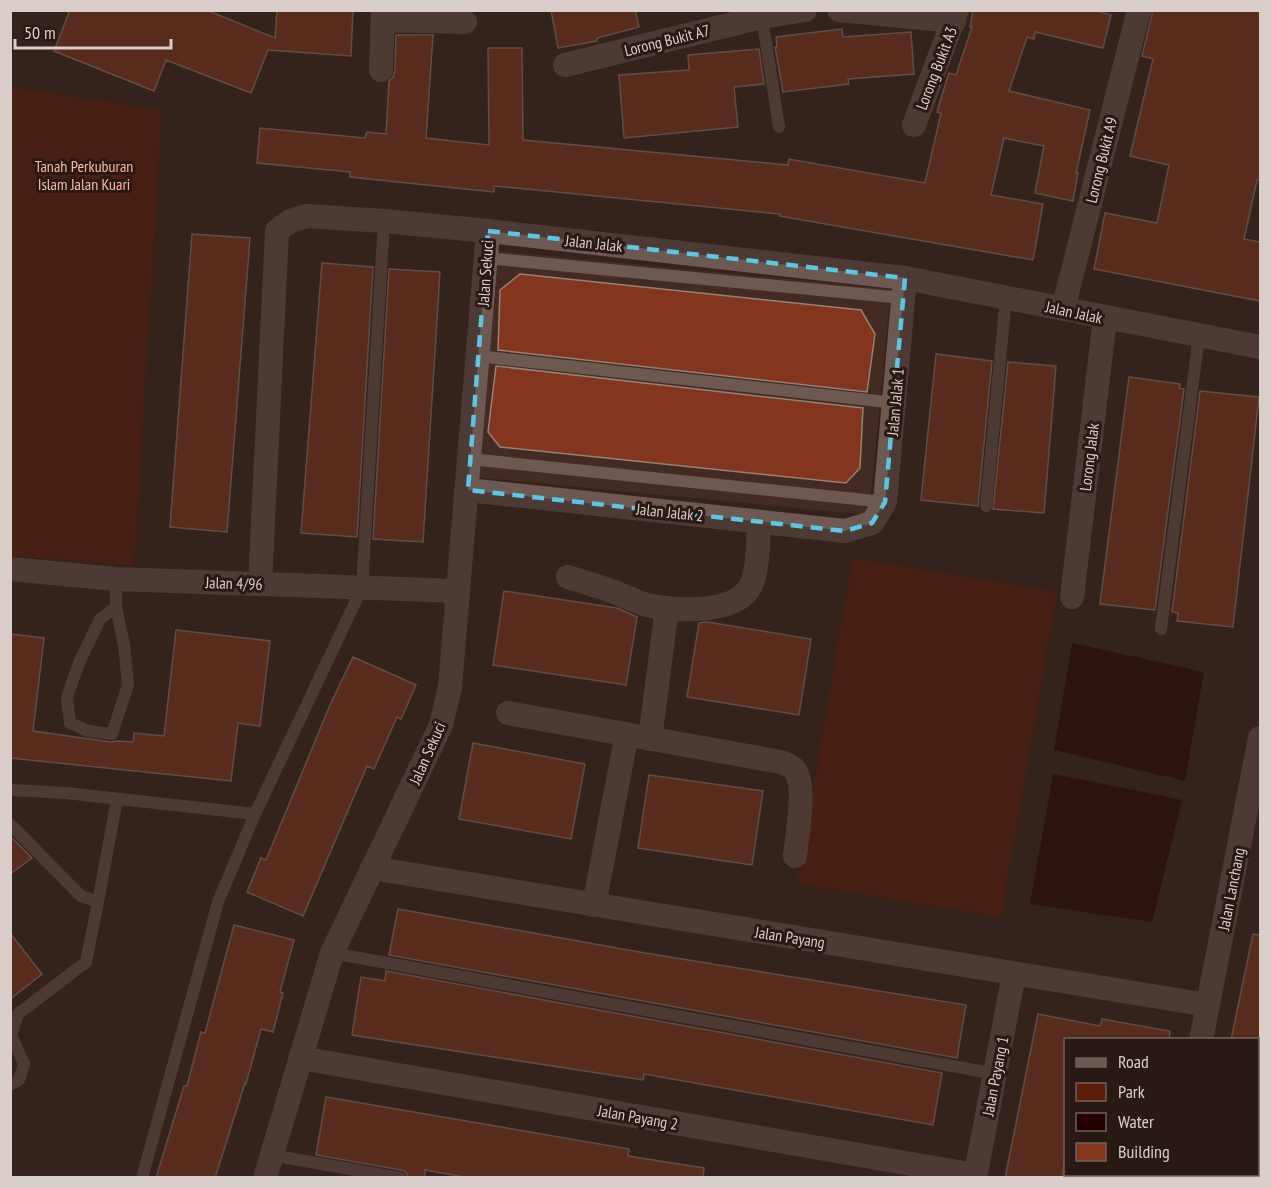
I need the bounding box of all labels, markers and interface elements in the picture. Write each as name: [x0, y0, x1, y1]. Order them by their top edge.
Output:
scale bar: [15, 12, 171, 50]
street label: Lorong Bukit A7: [622, 20, 712, 60]
text: 50 m: [24, 21, 56, 44]
street label: Lorong Bukit A3: [911, 23, 961, 113]
street label: Lorong Bukit A9: [1081, 115, 1121, 205]
park label: Tanah Perkuburan Islam Jalan Kuari: [35, 156, 133, 194]
street label: Jalan Jalak: [563, 230, 624, 256]
street label: Jalan Sekuci: [473, 239, 497, 308]
street label: Jalan Jalak: [1043, 296, 1105, 328]
street label: Jalan Jalak 1: [882, 367, 908, 438]
street label: Lorong Jalak: [1075, 421, 1103, 492]
street label: Jalan Jalak 2: [634, 498, 705, 525]
street label: Jalan 4/96: [204, 572, 263, 594]
street label: Jalan Sekuci: [404, 719, 450, 788]
street label: Jalan Lanchang: [1213, 846, 1249, 933]
street label: Jalan Payang: [753, 921, 826, 952]
street label: Jalan Payang 1: [977, 1034, 1013, 1119]
legend: [1064, 1038, 1259, 1176]
text: Road: [1118, 1050, 1149, 1073]
text: Park: [1118, 1080, 1145, 1103]
street label: Jalan Payang 2: [595, 1100, 680, 1134]
text: Water: [1118, 1110, 1154, 1133]
text: Building: [1118, 1140, 1170, 1163]

